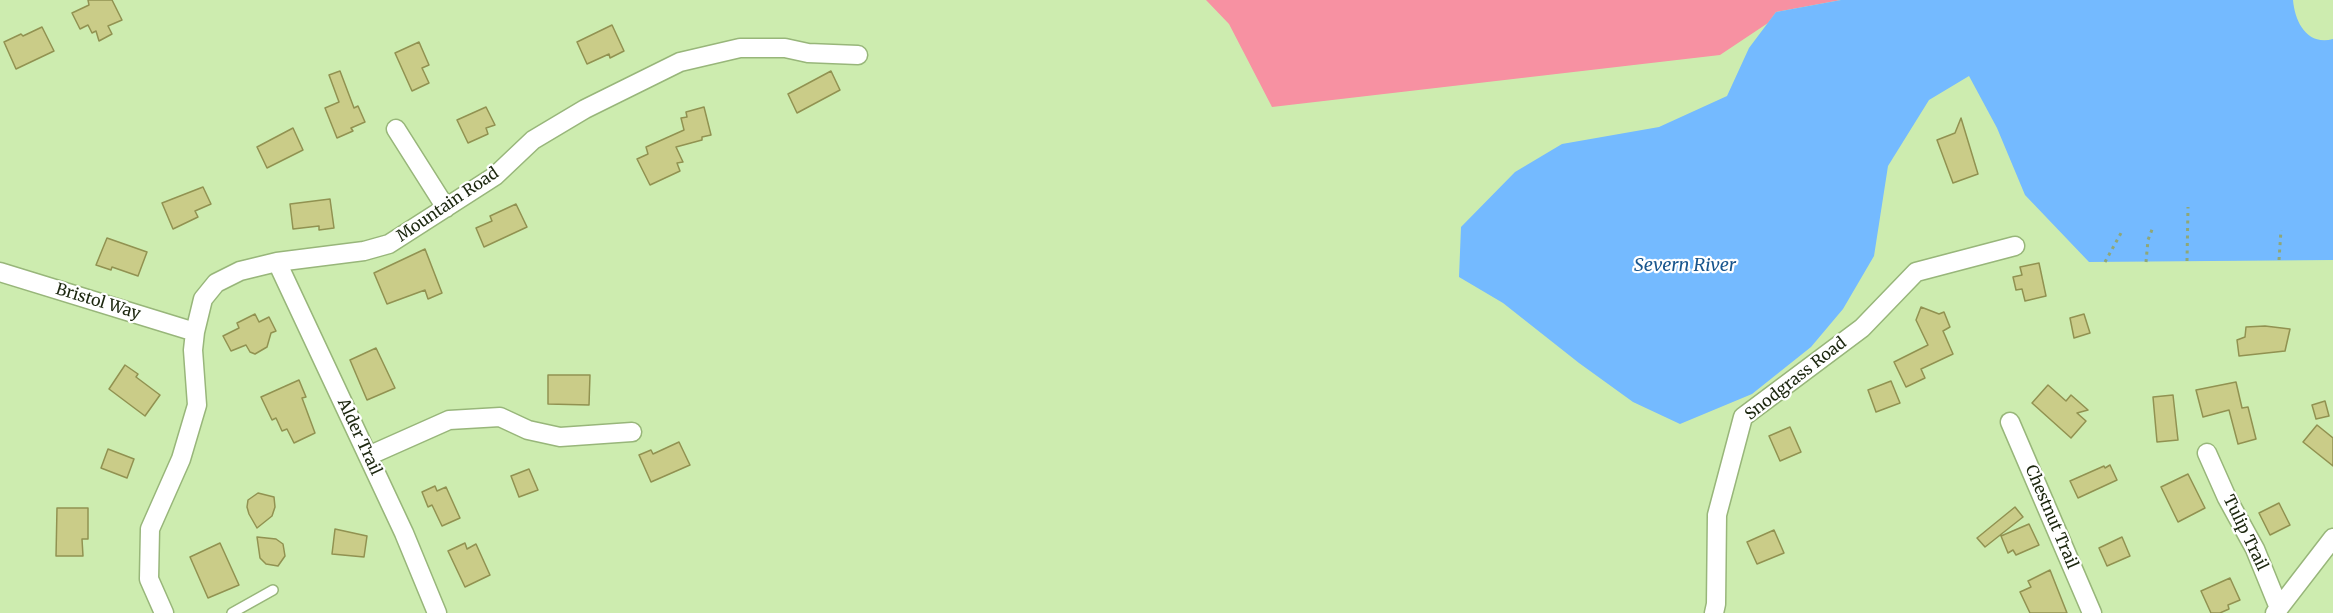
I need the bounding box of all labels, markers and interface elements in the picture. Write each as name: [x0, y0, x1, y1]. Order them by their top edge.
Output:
street label: Mountain Road: [393, 164, 503, 246]
water label: Severn River: [1634, 255, 1736, 277]
street label: Bristol Way: [53, 280, 143, 324]
street label: Snodgrass Road: [1742, 334, 1850, 424]
street label: Alder Trail: [333, 396, 385, 478]
street label: Chestnut Trail: [2021, 462, 2081, 572]
street label: Tulip Trail: [2219, 492, 2271, 574]

